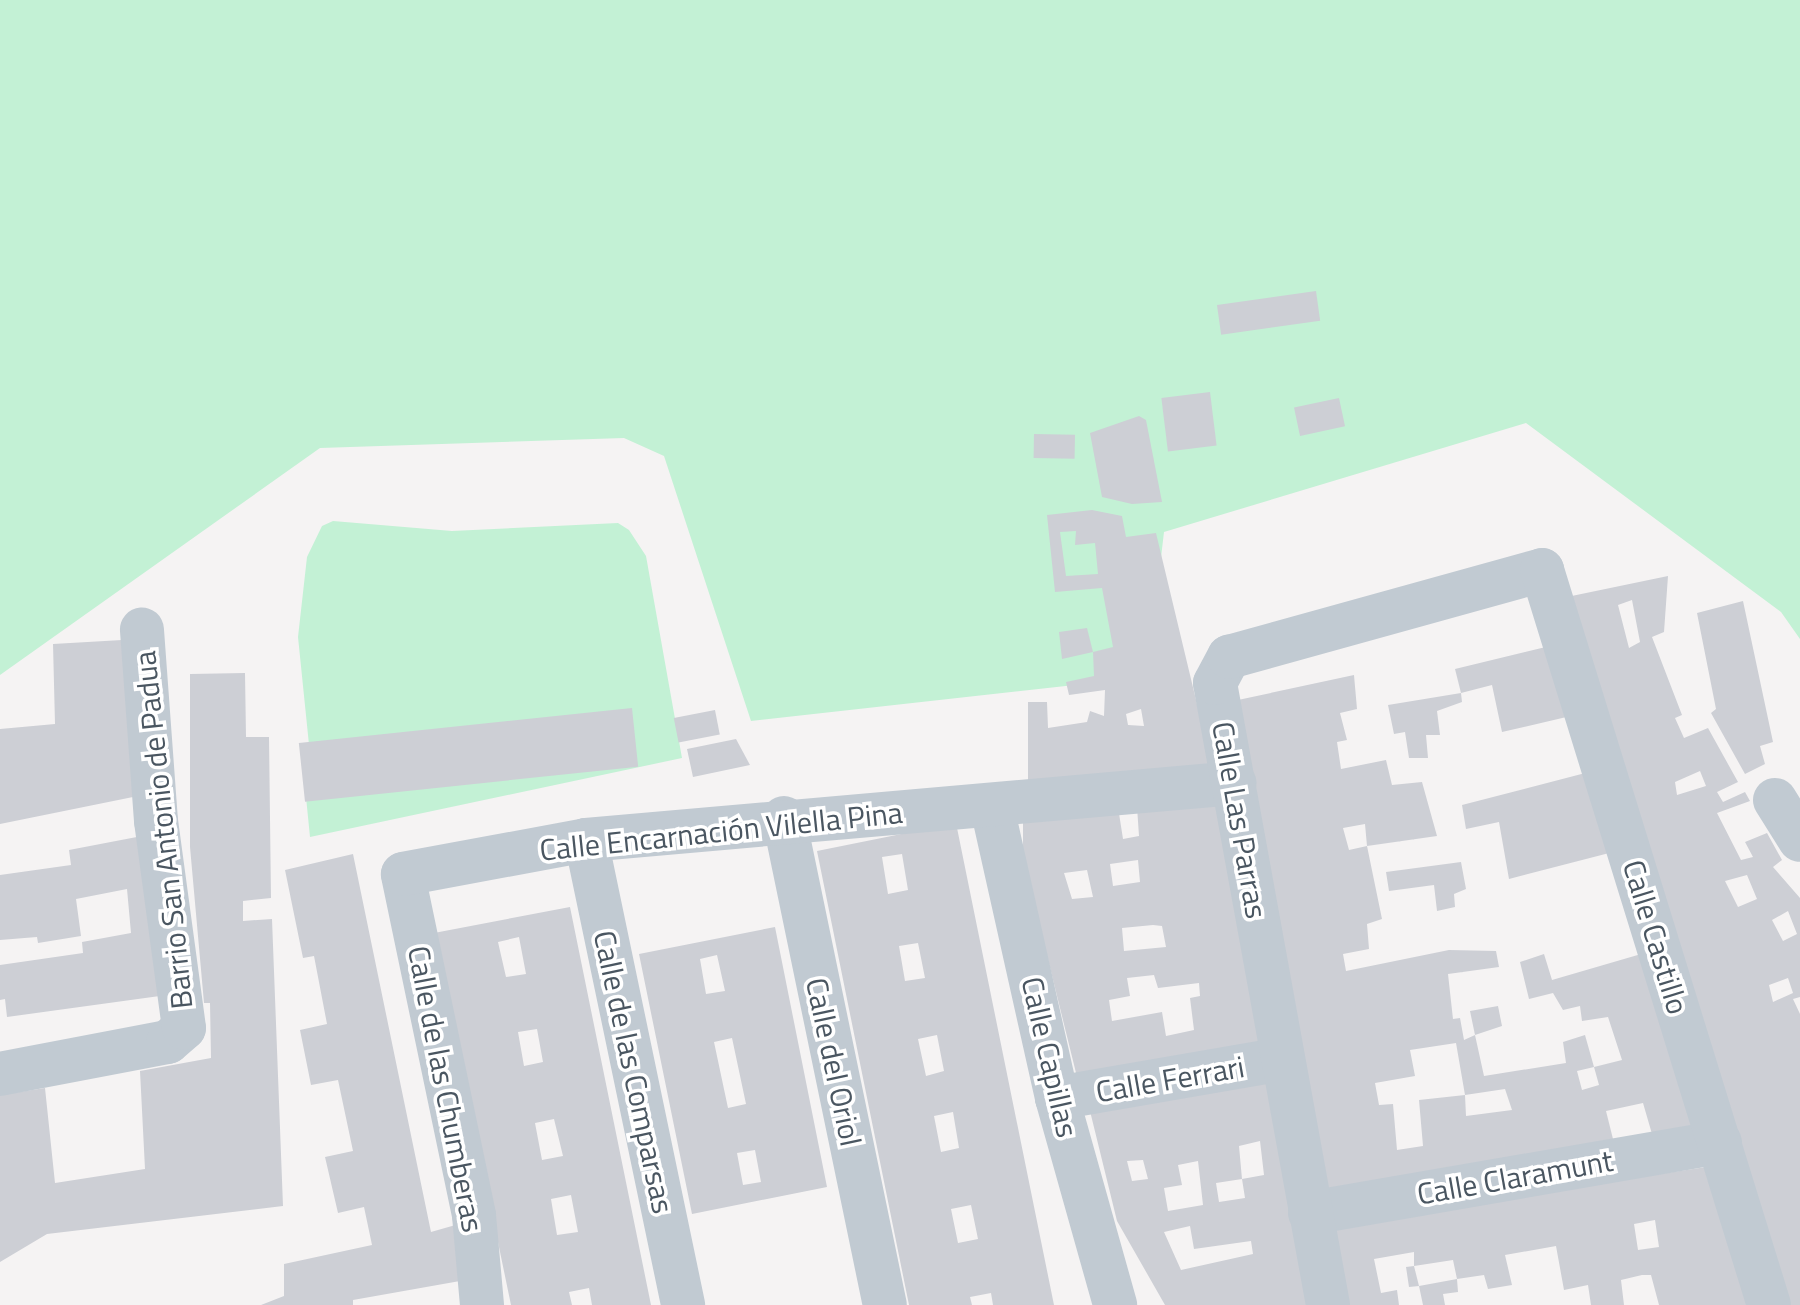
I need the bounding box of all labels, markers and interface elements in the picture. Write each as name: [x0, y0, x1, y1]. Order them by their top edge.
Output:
street label: Barrio San Antonio de Padua: [126, 649, 200, 1011]
street label: Calle Las Parras: [1205, 719, 1275, 921]
street label: Calle Encarnación Vilella Pina: [538, 794, 904, 868]
street label: Calle Castillo: [1616, 856, 1696, 1018]
street label: Calle de las Comparsas: [586, 927, 682, 1217]
street label: Calle de las Chumberas: [401, 943, 491, 1235]
street label: Calle Capillas: [1014, 973, 1086, 1141]
street label: Calle del Oriol: [799, 975, 869, 1149]
street label: Calle Ferrari: [1093, 1048, 1247, 1110]
street label: Calle Claramunt: [1414, 1142, 1616, 1212]

